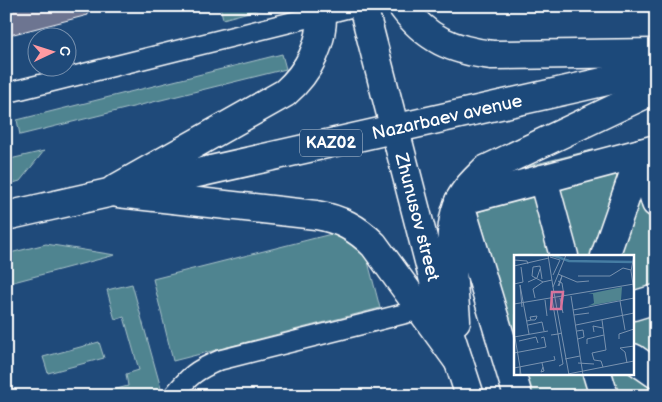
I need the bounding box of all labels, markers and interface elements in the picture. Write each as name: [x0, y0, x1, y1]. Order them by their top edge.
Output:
north arrow: [28, 28, 78, 78]
text: С: [56, 46, 73, 57]
street label: Nazarbaev avenue: [370, 90, 524, 144]
road number: KАZ02: [300, 130, 362, 156]
street label: Zhunusov street: [391, 150, 444, 284]
inset map: [514, 255, 634, 374]

